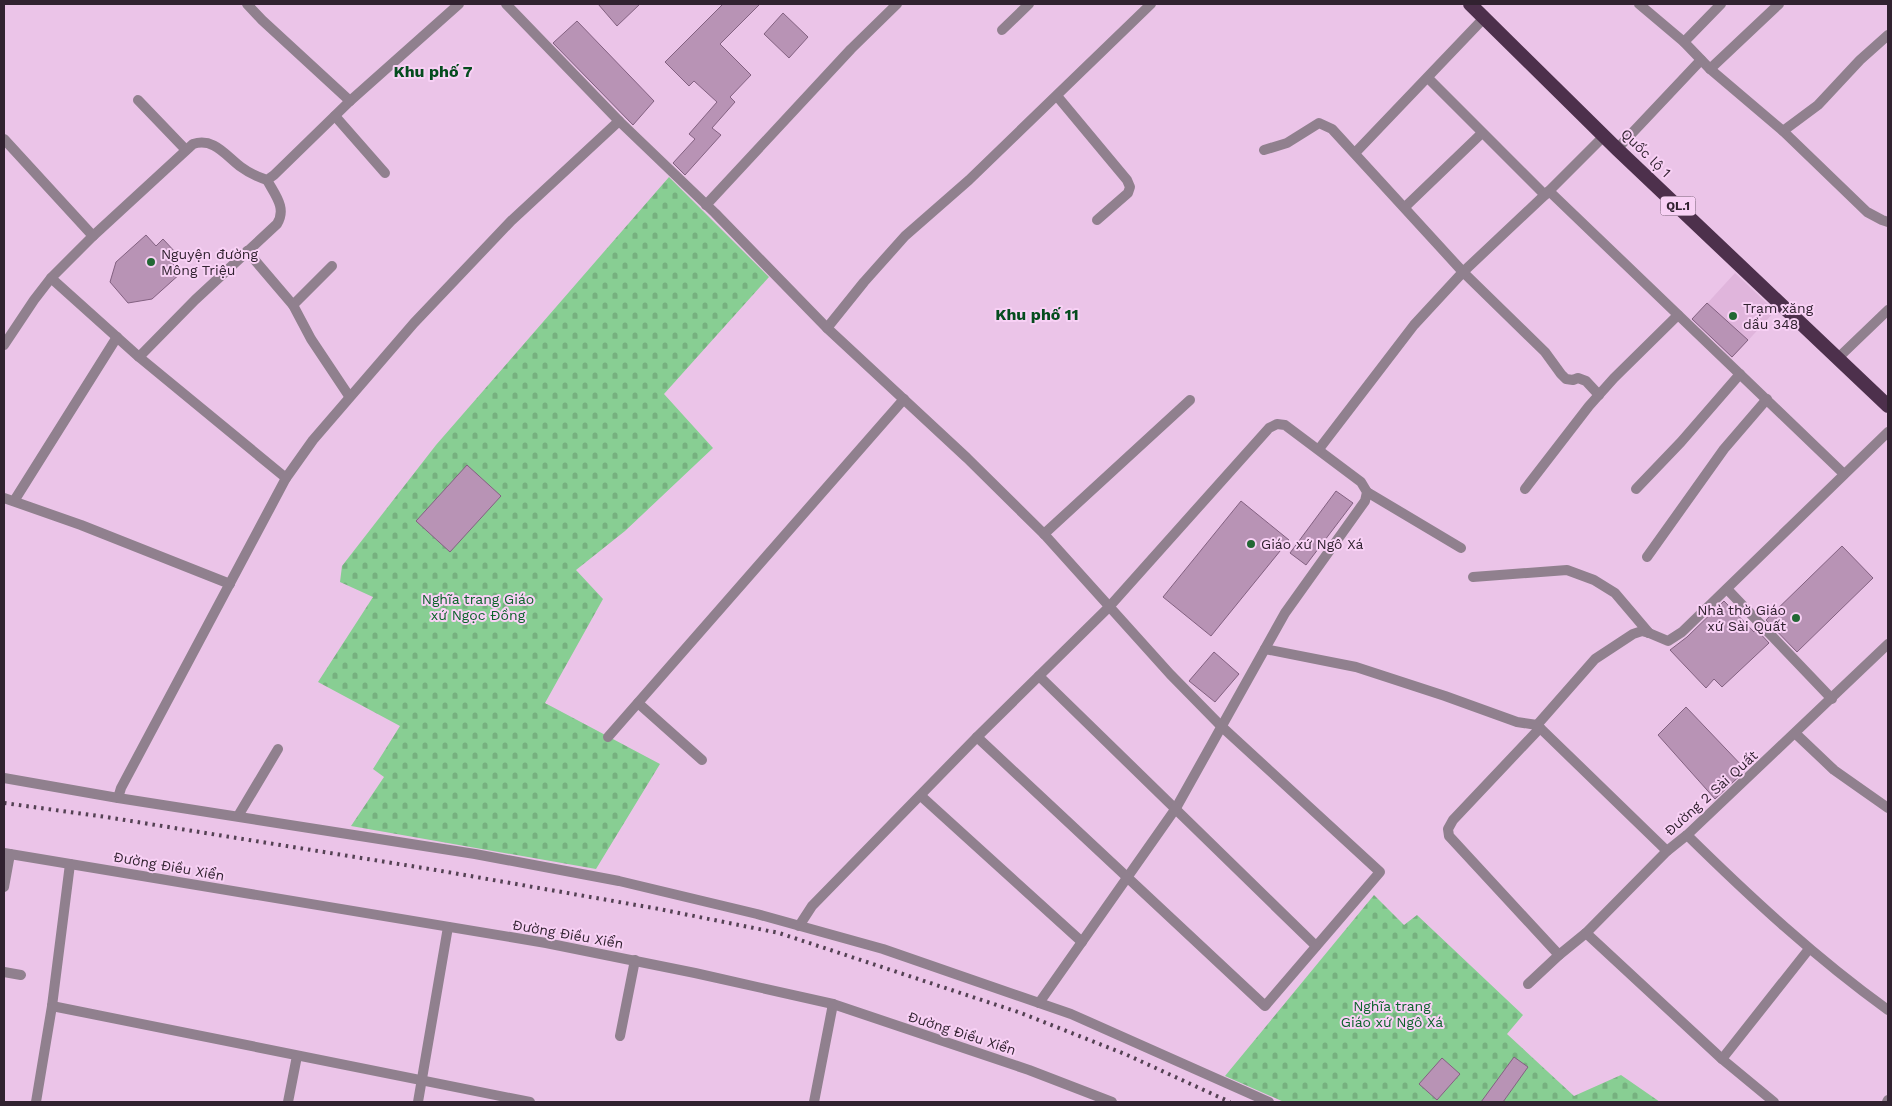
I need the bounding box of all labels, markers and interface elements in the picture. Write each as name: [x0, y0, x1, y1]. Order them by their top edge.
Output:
district label: Khu phố 7: [394, 62, 473, 81]
street label: Quốc lộ 1: [1618, 125, 1674, 181]
road number: QL.1: [1660, 197, 1696, 216]
place label: Nguyện đường Mông Triệu: [161, 246, 258, 278]
marker: Nguyện đường Mông Triệu: [145, 256, 157, 268]
place label: Trạm xăng dầu 348: [1743, 300, 1814, 332]
district label: Khu phố 11: [995, 305, 1079, 324]
marker: Trạm xăng dầu 348: [1727, 310, 1739, 322]
place label: Giáo xứ Ngô Xá: [1261, 536, 1363, 552]
marker: Giáo xứ Ngô Xá: [1245, 538, 1257, 550]
park label: Nghĩa trang Giáo xứ Ngọc Đồng: [422, 591, 534, 623]
place label: Nhà thờ Giáo xứ Sài Quất: [1697, 602, 1786, 634]
marker: Nhà thờ Giáo xứ Sài Quất: [1790, 612, 1802, 624]
street label: Đường 2 Sài Quất: [1661, 747, 1761, 839]
street label: Đường Điều Xiển: [112, 848, 226, 884]
street label: Đường Điều Xiển: [511, 916, 625, 952]
park label: Nghĩa trang Giáo xứ Ngô Xá: [1341, 998, 1443, 1030]
street label: Đường Điều Xiển: [906, 1008, 1018, 1058]

